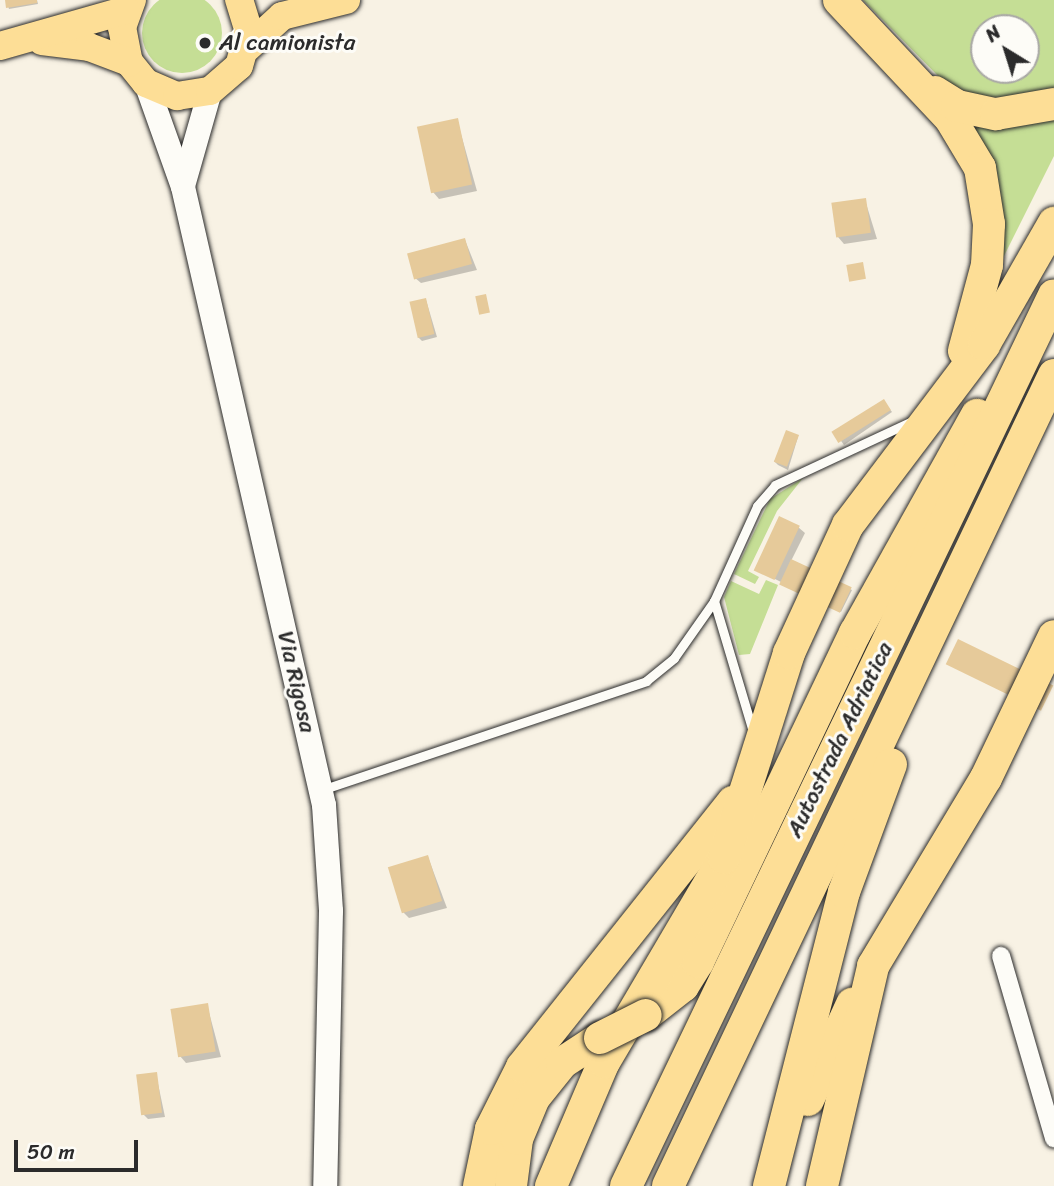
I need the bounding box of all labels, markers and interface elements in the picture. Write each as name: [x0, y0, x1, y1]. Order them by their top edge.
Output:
north arrow: [970, 14, 1040, 84]
text: N: [978, 17, 1008, 51]
place label: Al camionista: [219, 29, 356, 57]
marker: Al camionista: [197, 35, 213, 51]
street label: Via Rigosa: [271, 629, 321, 735]
street label: Autostrada Adriatica: [781, 638, 899, 842]
scale bar: [18, 1126, 142, 1170]
text: 50 m: [27, 1133, 75, 1171]

